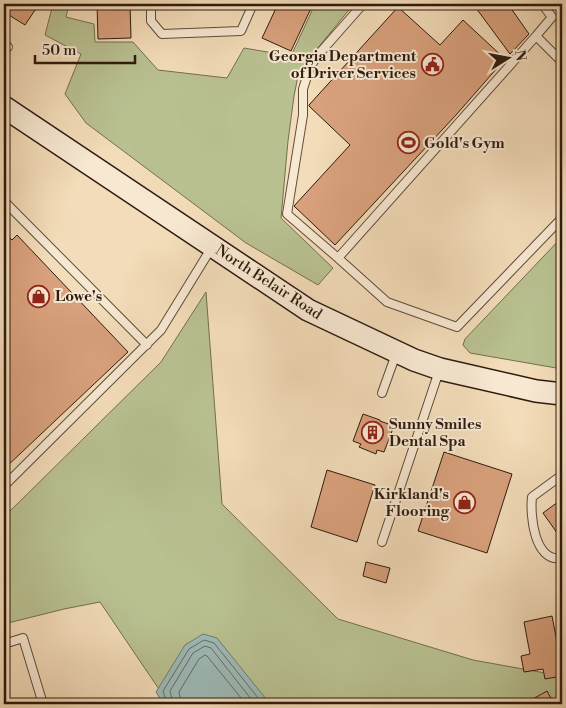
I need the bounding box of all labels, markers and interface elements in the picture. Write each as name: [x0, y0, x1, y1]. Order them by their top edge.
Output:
scale bar: [35, 32, 135, 64]
north arrow: [484, 32, 534, 82]
text: 50 m: [42, 41, 76, 60]
place label: Georgia Department of Driver Services: [269, 47, 417, 83]
text: N: [510, 49, 530, 63]
public building icon: Georgia Department of Driver Services: [420, 53, 444, 77]
sports icon: Gold's Gym: [396, 131, 420, 155]
place label: Gold's Gym: [424, 134, 505, 153]
street label: North Belair Road: [212, 241, 326, 324]
shop icon: Lowe's: [27, 284, 51, 308]
place label: Lowe's: [55, 287, 102, 306]
place label: Sunny Smiles Dental Spa: [389, 415, 482, 451]
building icon: Sunny Smiles Dental Spa: [361, 421, 385, 445]
place label: Kirkland's Flooring: [374, 485, 450, 521]
shop icon: Kirkland's Flooring: [453, 491, 477, 515]

